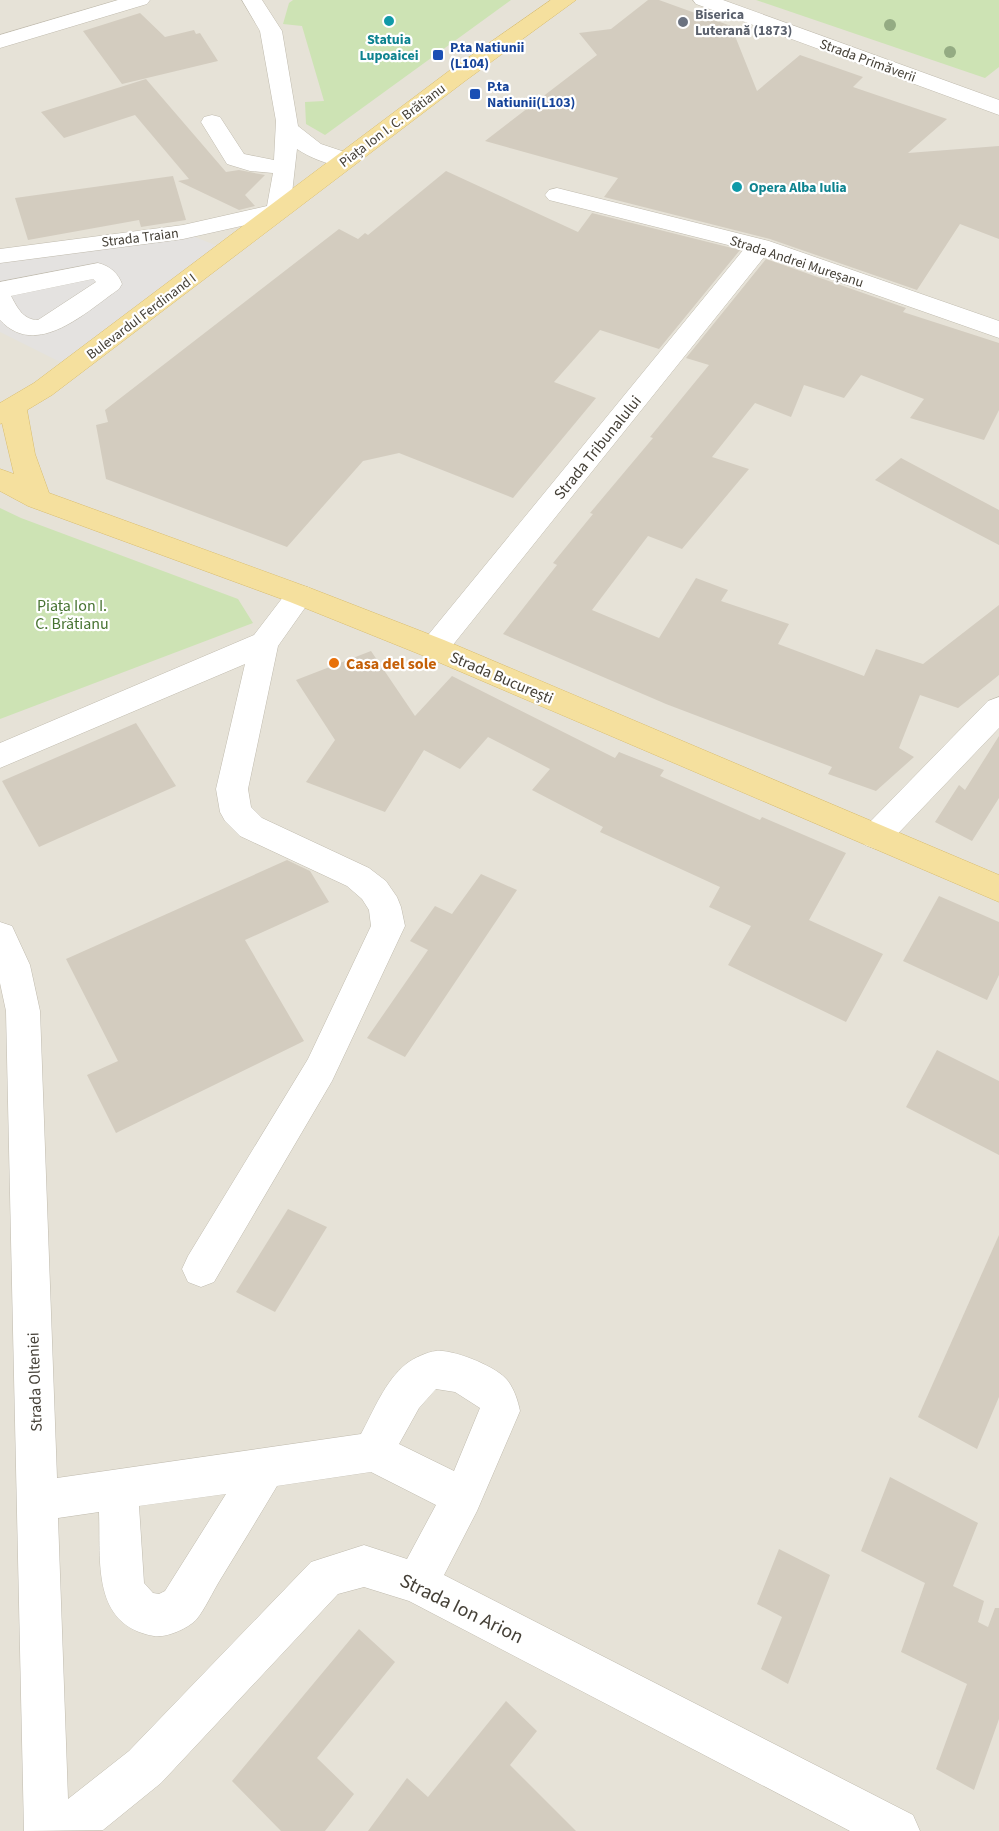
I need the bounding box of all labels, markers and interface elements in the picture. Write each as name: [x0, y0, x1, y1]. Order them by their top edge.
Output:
place label: Biserica Luterană (1873): [695, 5, 792, 41]
marker: Statuia Lupoaicei: [382, 14, 396, 28]
marker: Biserica Luterană (1873): [676, 15, 690, 29]
place label: Statuia Lupoaicei: [359, 30, 419, 66]
street label: Strada Primăverii: [817, 34, 919, 88]
place label: P.ta Natiunii (L104): [450, 38, 525, 74]
marker: P.ta Natiunii (L104): [431, 48, 445, 62]
place label: P.ta Natiunii(L103): [487, 77, 575, 113]
street label: Piața Ion I. C. Brătianu: [335, 79, 450, 172]
marker: P.ta Natiunii(L103): [468, 87, 482, 101]
place label: Opera Alba Iulia: [749, 178, 847, 198]
marker: Opera Alba Iulia: [730, 180, 744, 194]
street label: Strada Traian: [100, 223, 180, 253]
street label: Strada Andrei Mureșanu: [727, 231, 866, 293]
street label: Bulevardul Ferdinand I: [83, 269, 201, 365]
street label: Strada Tribunalului: [549, 391, 647, 504]
park label: Piața Ion I. C. Brătianu: [35, 595, 109, 635]
street label: Strada București: [447, 646, 557, 710]
place label: Casa del sole: [346, 653, 437, 675]
marker: Casa del sole: [327, 656, 341, 670]
street label: Strada Olteniei: [22, 1332, 48, 1432]
street label: Strada Ion Arion: [395, 1567, 528, 1651]

